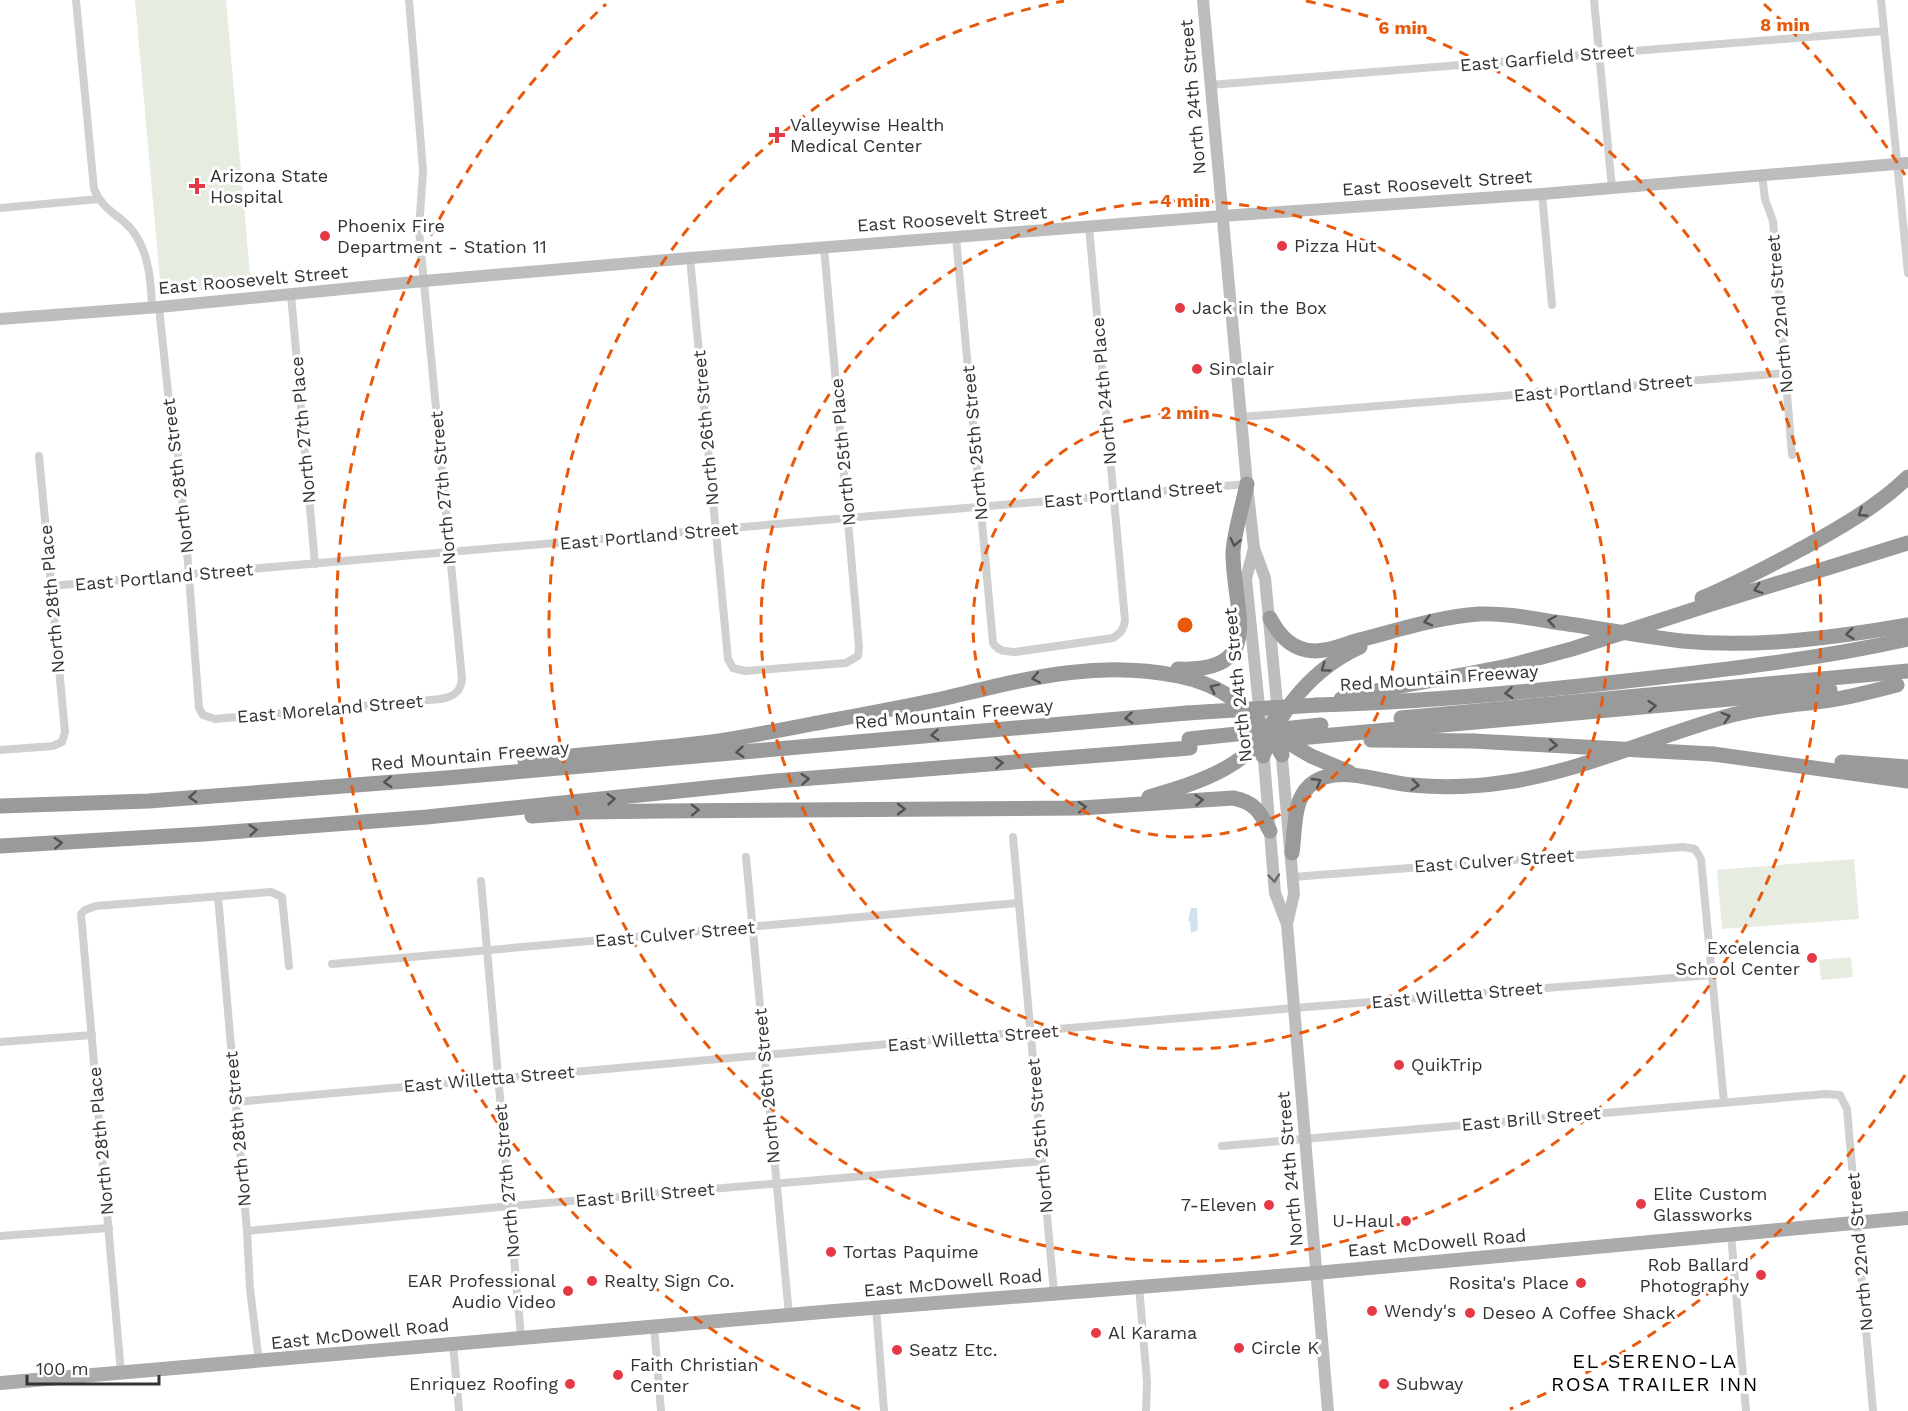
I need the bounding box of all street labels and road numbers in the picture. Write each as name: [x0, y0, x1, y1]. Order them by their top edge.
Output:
street label: North 24th Street: [1175, 18, 1210, 175]
street label: East Garfield Street: [1459, 39, 1635, 76]
street label: East Roosevelt Street: [1341, 165, 1533, 200]
street label: East Roosevelt Street: [856, 201, 1048, 236]
street label: North 22nd Street: [1762, 233, 1797, 394]
street label: East Roosevelt Street: [157, 261, 349, 298]
street label: North 24th Place: [1087, 316, 1120, 466]
street label: North 26th Street: [688, 349, 723, 507]
street label: North 27th Place: [286, 356, 319, 505]
street label: North 25th Street: [957, 364, 992, 521]
street label: East Portland Street: [1513, 369, 1694, 406]
street label: North 25th Place: [826, 377, 859, 527]
street label: North 28th Street: [158, 397, 197, 555]
street label: North 27th Street: [425, 410, 460, 566]
street label: East Portland Street: [1043, 475, 1224, 512]
street label: East Portland Street: [559, 517, 740, 554]
street label: North 28th Place: [35, 524, 68, 674]
street label: East Portland Street: [74, 558, 255, 595]
street label: North 24th Street: [1219, 606, 1256, 763]
street label: Red Mountain Freeway: [1339, 660, 1540, 695]
street label: East Moreland Street: [236, 690, 424, 727]
street label: Red Mountain Freeway: [854, 694, 1055, 733]
street label: Red Mountain Freeway: [370, 736, 571, 775]
street label: East Culver Street: [1413, 844, 1575, 877]
street label: East Culver Street: [594, 916, 756, 951]
street label: East Willetta Street: [1371, 977, 1544, 1012]
street label: North 26th Street: [749, 1007, 784, 1165]
street label: East Willetta Street: [887, 1020, 1060, 1055]
street label: North 28th Street: [220, 1050, 255, 1208]
street label: North 25th Street: [1022, 1057, 1057, 1214]
street label: East Willetta Street: [403, 1061, 576, 1096]
street label: North 28th Place: [84, 1066, 117, 1216]
street label: North 24th Street: [1272, 1090, 1307, 1247]
street label: East Brill Street: [1461, 1102, 1602, 1135]
street label: North 27th Street: [489, 1103, 524, 1259]
street label: North 22nd Street: [1842, 1171, 1877, 1332]
street label: East Brill Street: [575, 1178, 716, 1211]
street label: East McDowell Road: [1347, 1224, 1527, 1261]
street label: East McDowell Road: [863, 1264, 1043, 1301]
street label: East McDowell Road: [270, 1314, 450, 1353]

